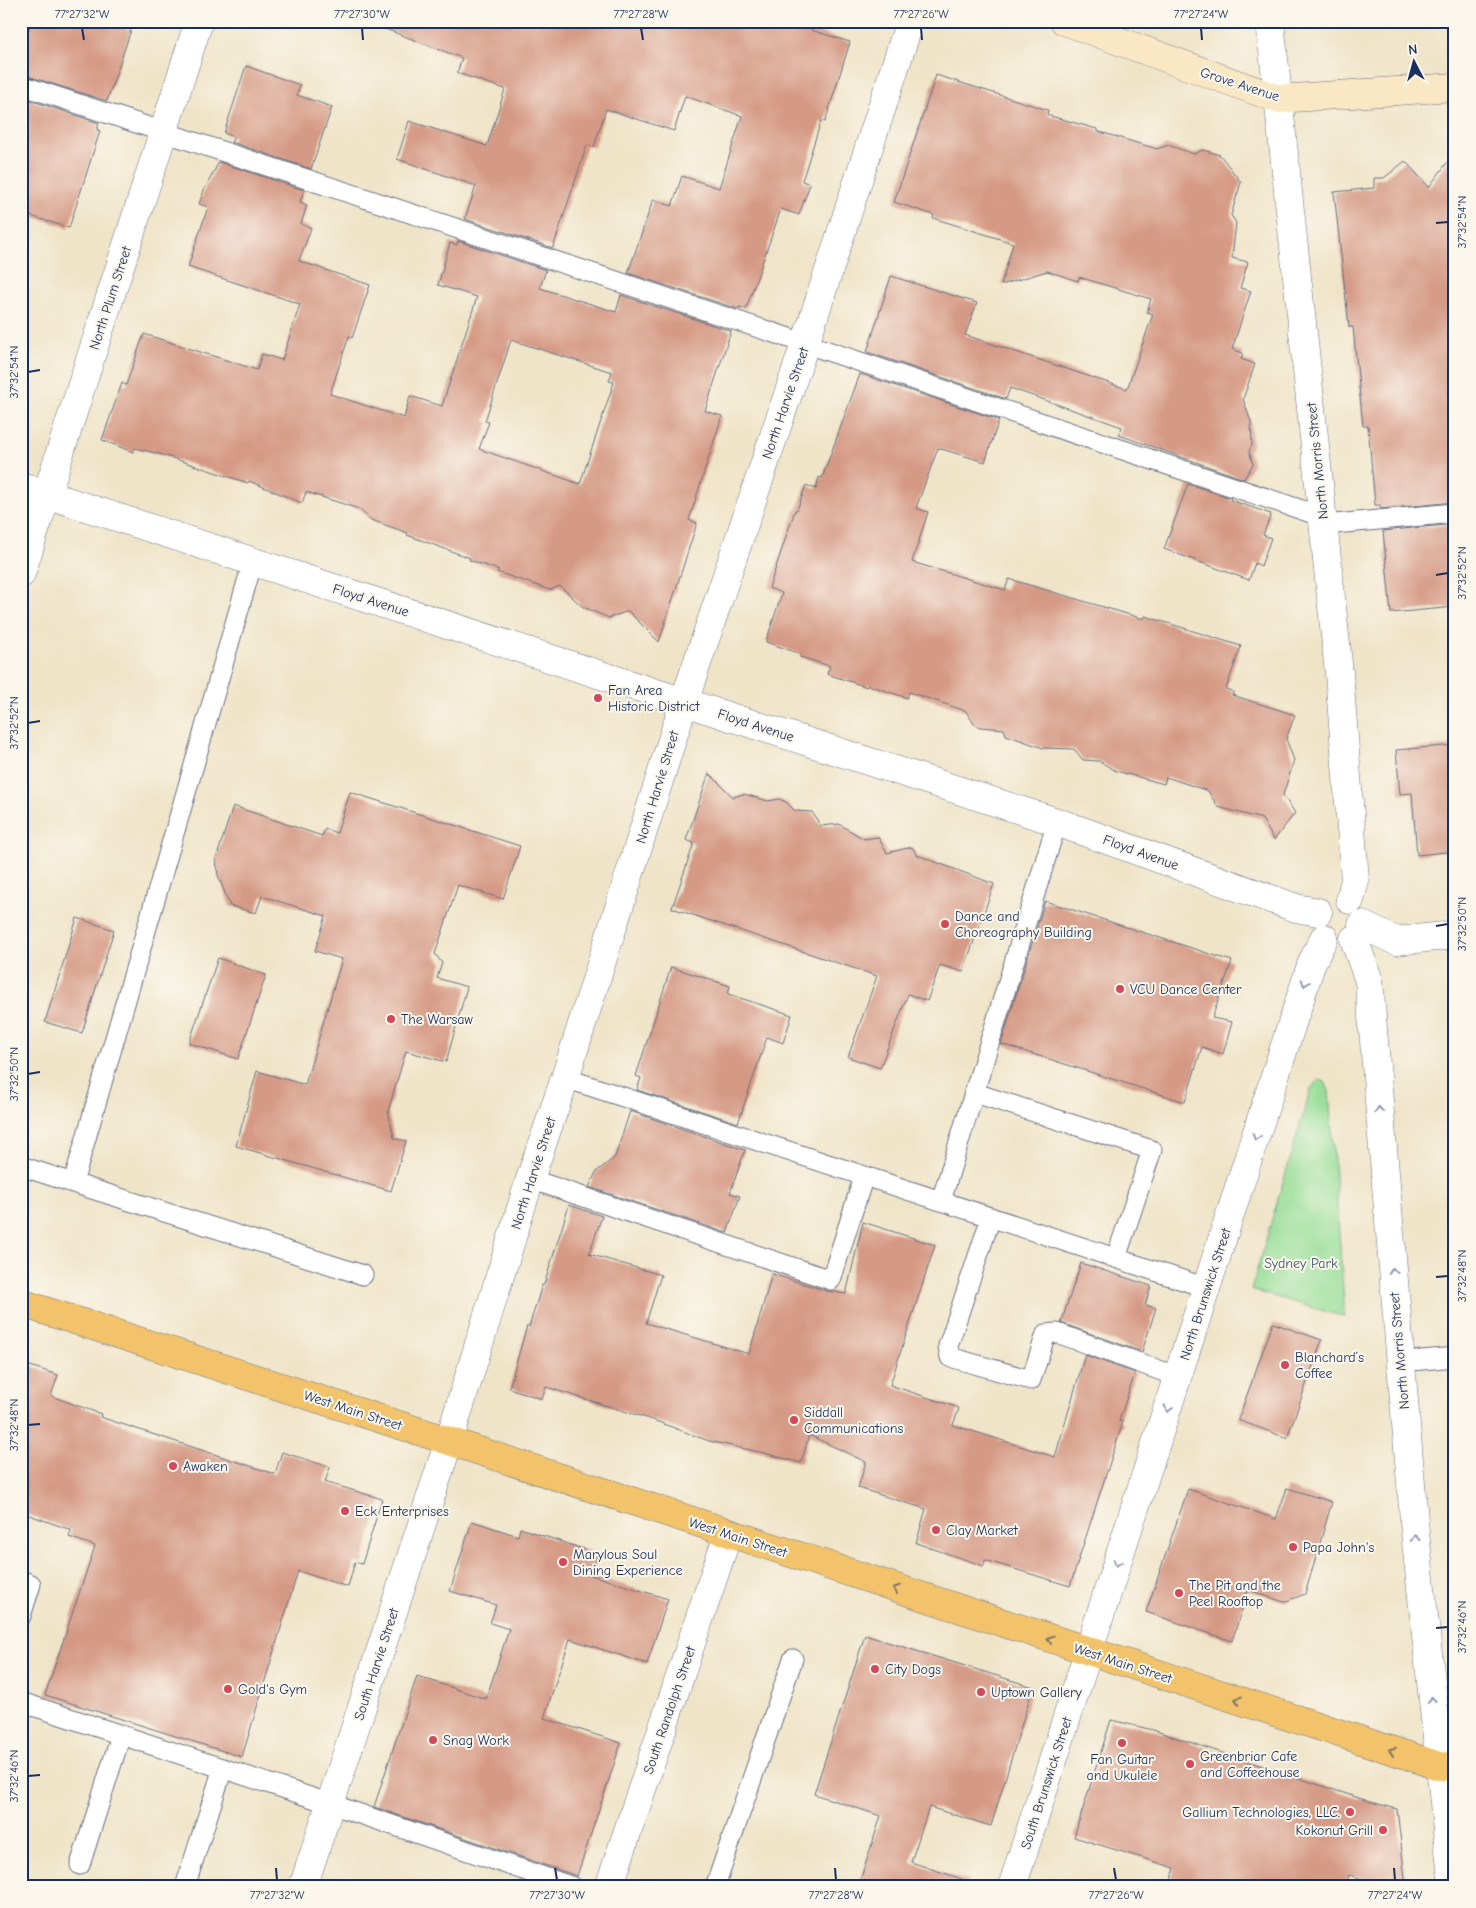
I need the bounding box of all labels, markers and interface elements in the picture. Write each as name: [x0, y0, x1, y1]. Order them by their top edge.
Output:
text: 77°27'32"W: [55, 7, 110, 21]
text: 77°27'30"W: [334, 7, 390, 21]
text: 77°27'28"W: [614, 7, 669, 21]
text: 77°27'26"W: [893, 7, 949, 21]
text: 77°27'24"W: [1174, 7, 1229, 21]
north arrow: [1388, 38, 1438, 88]
text: N: [1407, 41, 1418, 58]
street label: Grove Avenue: [1198, 64, 1282, 105]
text: 37°32'54"N: [1455, 196, 1469, 248]
street label: North Plum Street: [86, 243, 136, 352]
street label: North Harvie Street: [758, 344, 813, 461]
text: 37°32'54"N: [7, 346, 21, 398]
street label: North Morris Street: [1303, 401, 1332, 520]
text: 37°32'52"N: [1455, 546, 1469, 600]
street label: Floyd Avenue: [331, 580, 411, 621]
place label: Fan Area Historic District: [608, 682, 701, 715]
marker: Fan Area Historic District: [592, 692, 604, 704]
text: 37°32'52"N: [7, 696, 21, 750]
street label: Floyd Avenue: [716, 705, 796, 746]
street label: North Harvie Street: [632, 728, 683, 846]
street label: Floyd Avenue: [1101, 831, 1181, 874]
text: 37°32'50"N: [1455, 897, 1469, 951]
place label: Dance and Choreography Building: [955, 908, 1092, 941]
marker: Dance and Choreography Building: [939, 918, 951, 930]
one-way arrow: [1301, 978, 1311, 986]
place label: VCU Dance Center: [1130, 981, 1242, 998]
marker: VCU Dance Center: [1114, 983, 1126, 995]
place label: The Warsaw: [401, 1011, 473, 1028]
marker: The Warsaw: [385, 1013, 397, 1025]
text: 37°32'50"N: [7, 1047, 21, 1101]
one-way arrow: [1374, 1105, 1385, 1113]
street label: North Harvie Street: [507, 1114, 560, 1231]
one-way arrow: [1251, 1133, 1261, 1141]
street label: North Brunswick Street: [1176, 1225, 1235, 1362]
text: 37°32'48"N: [1455, 1250, 1469, 1302]
park label: Sydney Park: [1264, 1255, 1338, 1272]
one-way arrow: [1387, 1267, 1398, 1275]
street label: North Morris Street: [1386, 1291, 1413, 1410]
place label: Blanchard’s Coffee: [1295, 1349, 1364, 1382]
marker: Blanchard’s Coffee: [1279, 1359, 1291, 1371]
street label: West Main Street: [302, 1387, 405, 1435]
text: 37°32'48"N: [7, 1399, 21, 1451]
place label: Siddall Communications: [804, 1404, 904, 1437]
one-way arrow: [1164, 1404, 1174, 1412]
marker: Siddall Communications: [788, 1414, 800, 1426]
place label: Awaken: [183, 1458, 228, 1475]
marker: Awaken: [167, 1460, 179, 1472]
place label: Eck Enterprises: [355, 1503, 449, 1520]
marker: Eck Enterprises: [339, 1505, 351, 1517]
street label: West Main Street: [687, 1514, 790, 1562]
place label: Clay Market: [946, 1522, 1019, 1539]
marker: Clay Market: [930, 1524, 942, 1536]
one-way arrow: [1410, 1534, 1421, 1542]
place label: Papa John's: [1303, 1539, 1375, 1556]
marker: Papa John's: [1287, 1541, 1299, 1553]
place label: Marylous Soul Dining Experience: [573, 1546, 683, 1579]
marker: Marylous Soul Dining Experience: [557, 1556, 569, 1568]
one-way arrow: [1113, 1558, 1123, 1567]
place label: The Pit and the Peel Rooftop: [1189, 1577, 1281, 1610]
one-way arrow: [892, 1584, 900, 1594]
marker: The Pit and the Peel Rooftop: [1173, 1587, 1185, 1599]
text: 37°32'46"N: [1455, 1601, 1469, 1653]
street label: South Harvie Street: [350, 1605, 403, 1722]
one-way arrow: [1047, 1635, 1055, 1645]
street label: West Main Street: [1072, 1640, 1175, 1688]
street label: South Randolph Street: [640, 1643, 700, 1776]
place label: City Dogs: [885, 1661, 941, 1678]
marker: City Dogs: [869, 1663, 881, 1675]
place label: Gold's Gym: [238, 1681, 307, 1698]
marker: Gold's Gym: [222, 1683, 234, 1695]
place label: Uptown Gallery: [991, 1684, 1083, 1701]
marker: Uptown Gallery: [975, 1686, 987, 1698]
one-way arrow: [1427, 1695, 1438, 1703]
one-way arrow: [1234, 1696, 1243, 1706]
street label: South Brunswick Street: [1017, 1714, 1076, 1852]
place label: Snag Work: [443, 1732, 509, 1749]
marker: Snag Work: [427, 1734, 439, 1746]
marker: Fan Guitar and Ukulele: [1116, 1737, 1128, 1749]
one-way arrow: [1389, 1747, 1397, 1757]
place label: Greenbriar Cafe and Coffeehouse: [1200, 1748, 1299, 1781]
text: 37°32'46"N: [7, 1750, 21, 1802]
place label: Fan Guitar and Ukulele: [1087, 1751, 1157, 1784]
marker: Greenbriar Cafe and Coffeehouse: [1184, 1758, 1196, 1770]
place label: Gallium Technologies, LLC.: [1182, 1804, 1340, 1821]
marker: Gallium Technologies, LLC.: [1344, 1806, 1356, 1818]
place label: Kokonut Grill: [1295, 1822, 1373, 1839]
marker: Kokonut Grill: [1377, 1824, 1389, 1836]
text: 77°27'32"W: [250, 1888, 305, 1902]
text: 77°27'30"W: [529, 1888, 585, 1902]
text: 77°27'28"W: [809, 1888, 864, 1902]
text: 77°27'26"W: [1088, 1888, 1144, 1902]
text: 77°27'24"W: [1368, 1888, 1423, 1902]

